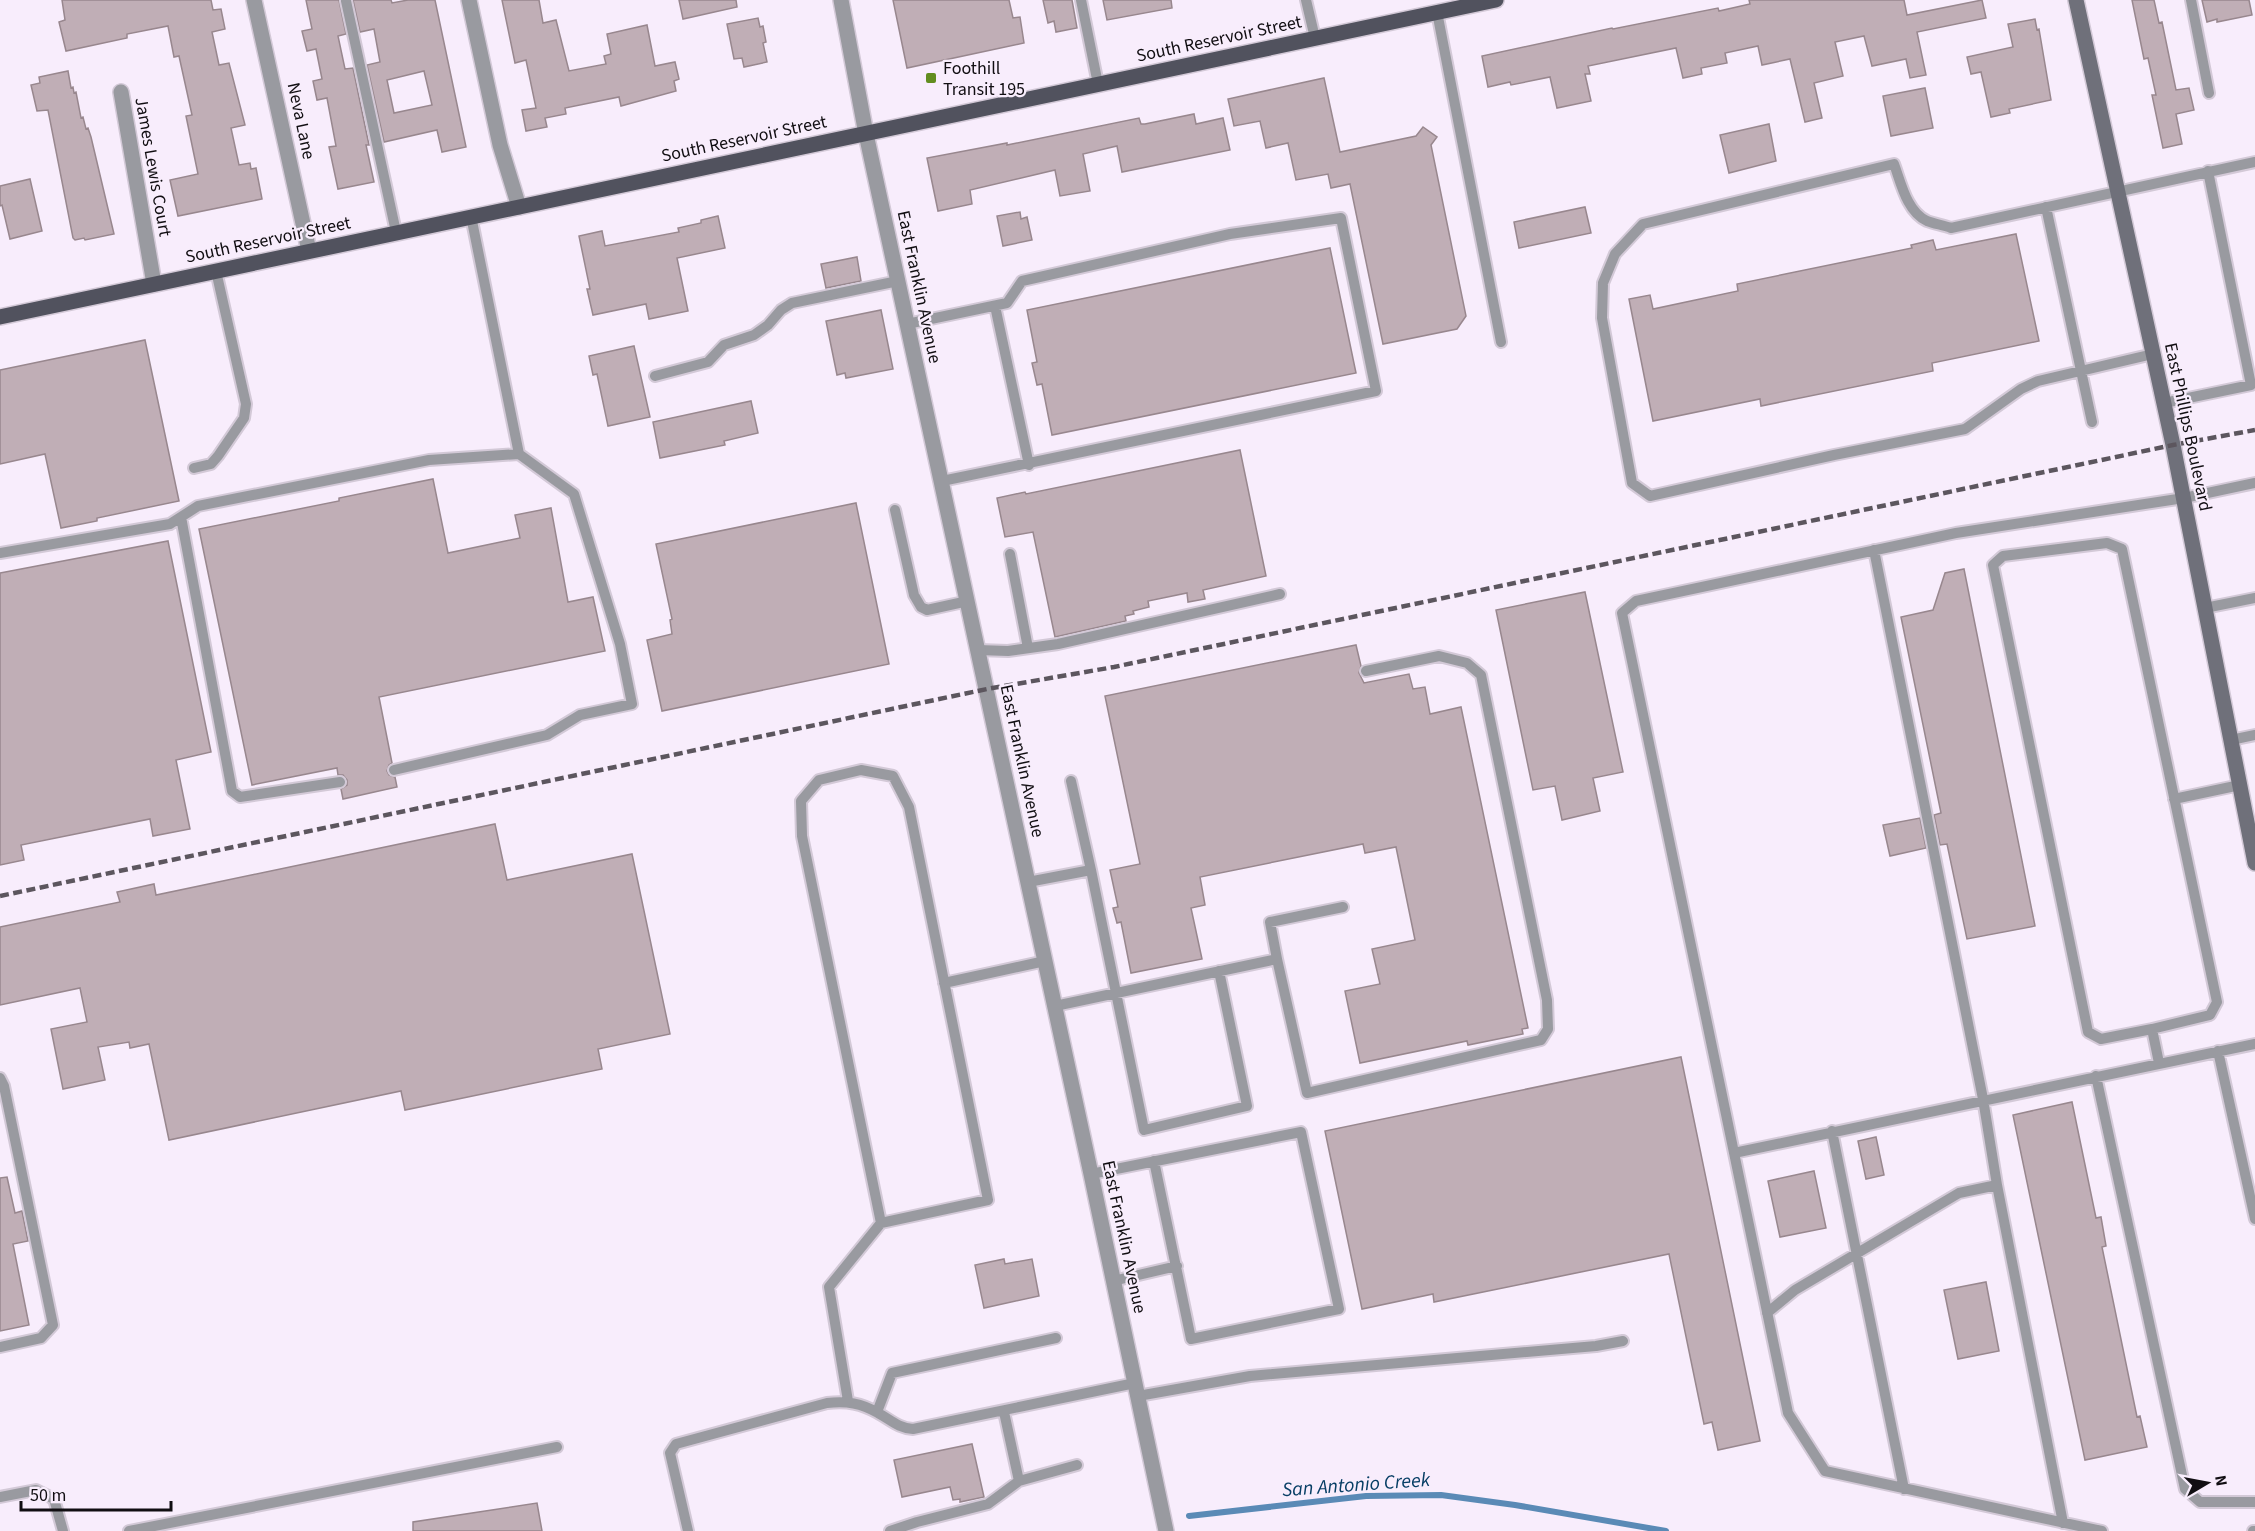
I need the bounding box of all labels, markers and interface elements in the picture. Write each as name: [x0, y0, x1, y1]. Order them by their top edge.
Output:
street label: South Reservoir Street: [1134, 9, 1304, 69]
place label: Foothill Transit 195: [943, 56, 1025, 102]
marker: Foothill Transit 195: [924, 71, 938, 85]
street label: Neva Lane: [281, 80, 321, 162]
street label: James Lewis Court: [128, 95, 178, 239]
street label: South Reservoir Street: [659, 109, 829, 169]
street label: East Franklin Avenue: [891, 208, 947, 366]
street label: South Reservoir Street: [183, 210, 353, 270]
street label: East Phillips Boulevard: [2158, 341, 2218, 513]
street label: East Franklin Avenue: [994, 682, 1050, 840]
street label: East Franklin Avenue: [1096, 1158, 1152, 1316]
north arrow: [2177, 1453, 2237, 1513]
water label: San Antonio Creek: [1281, 1466, 1431, 1504]
text: N: [2209, 1473, 2233, 1488]
scale bar: [21, 1474, 171, 1512]
text: 50 m: [30, 1483, 66, 1508]

